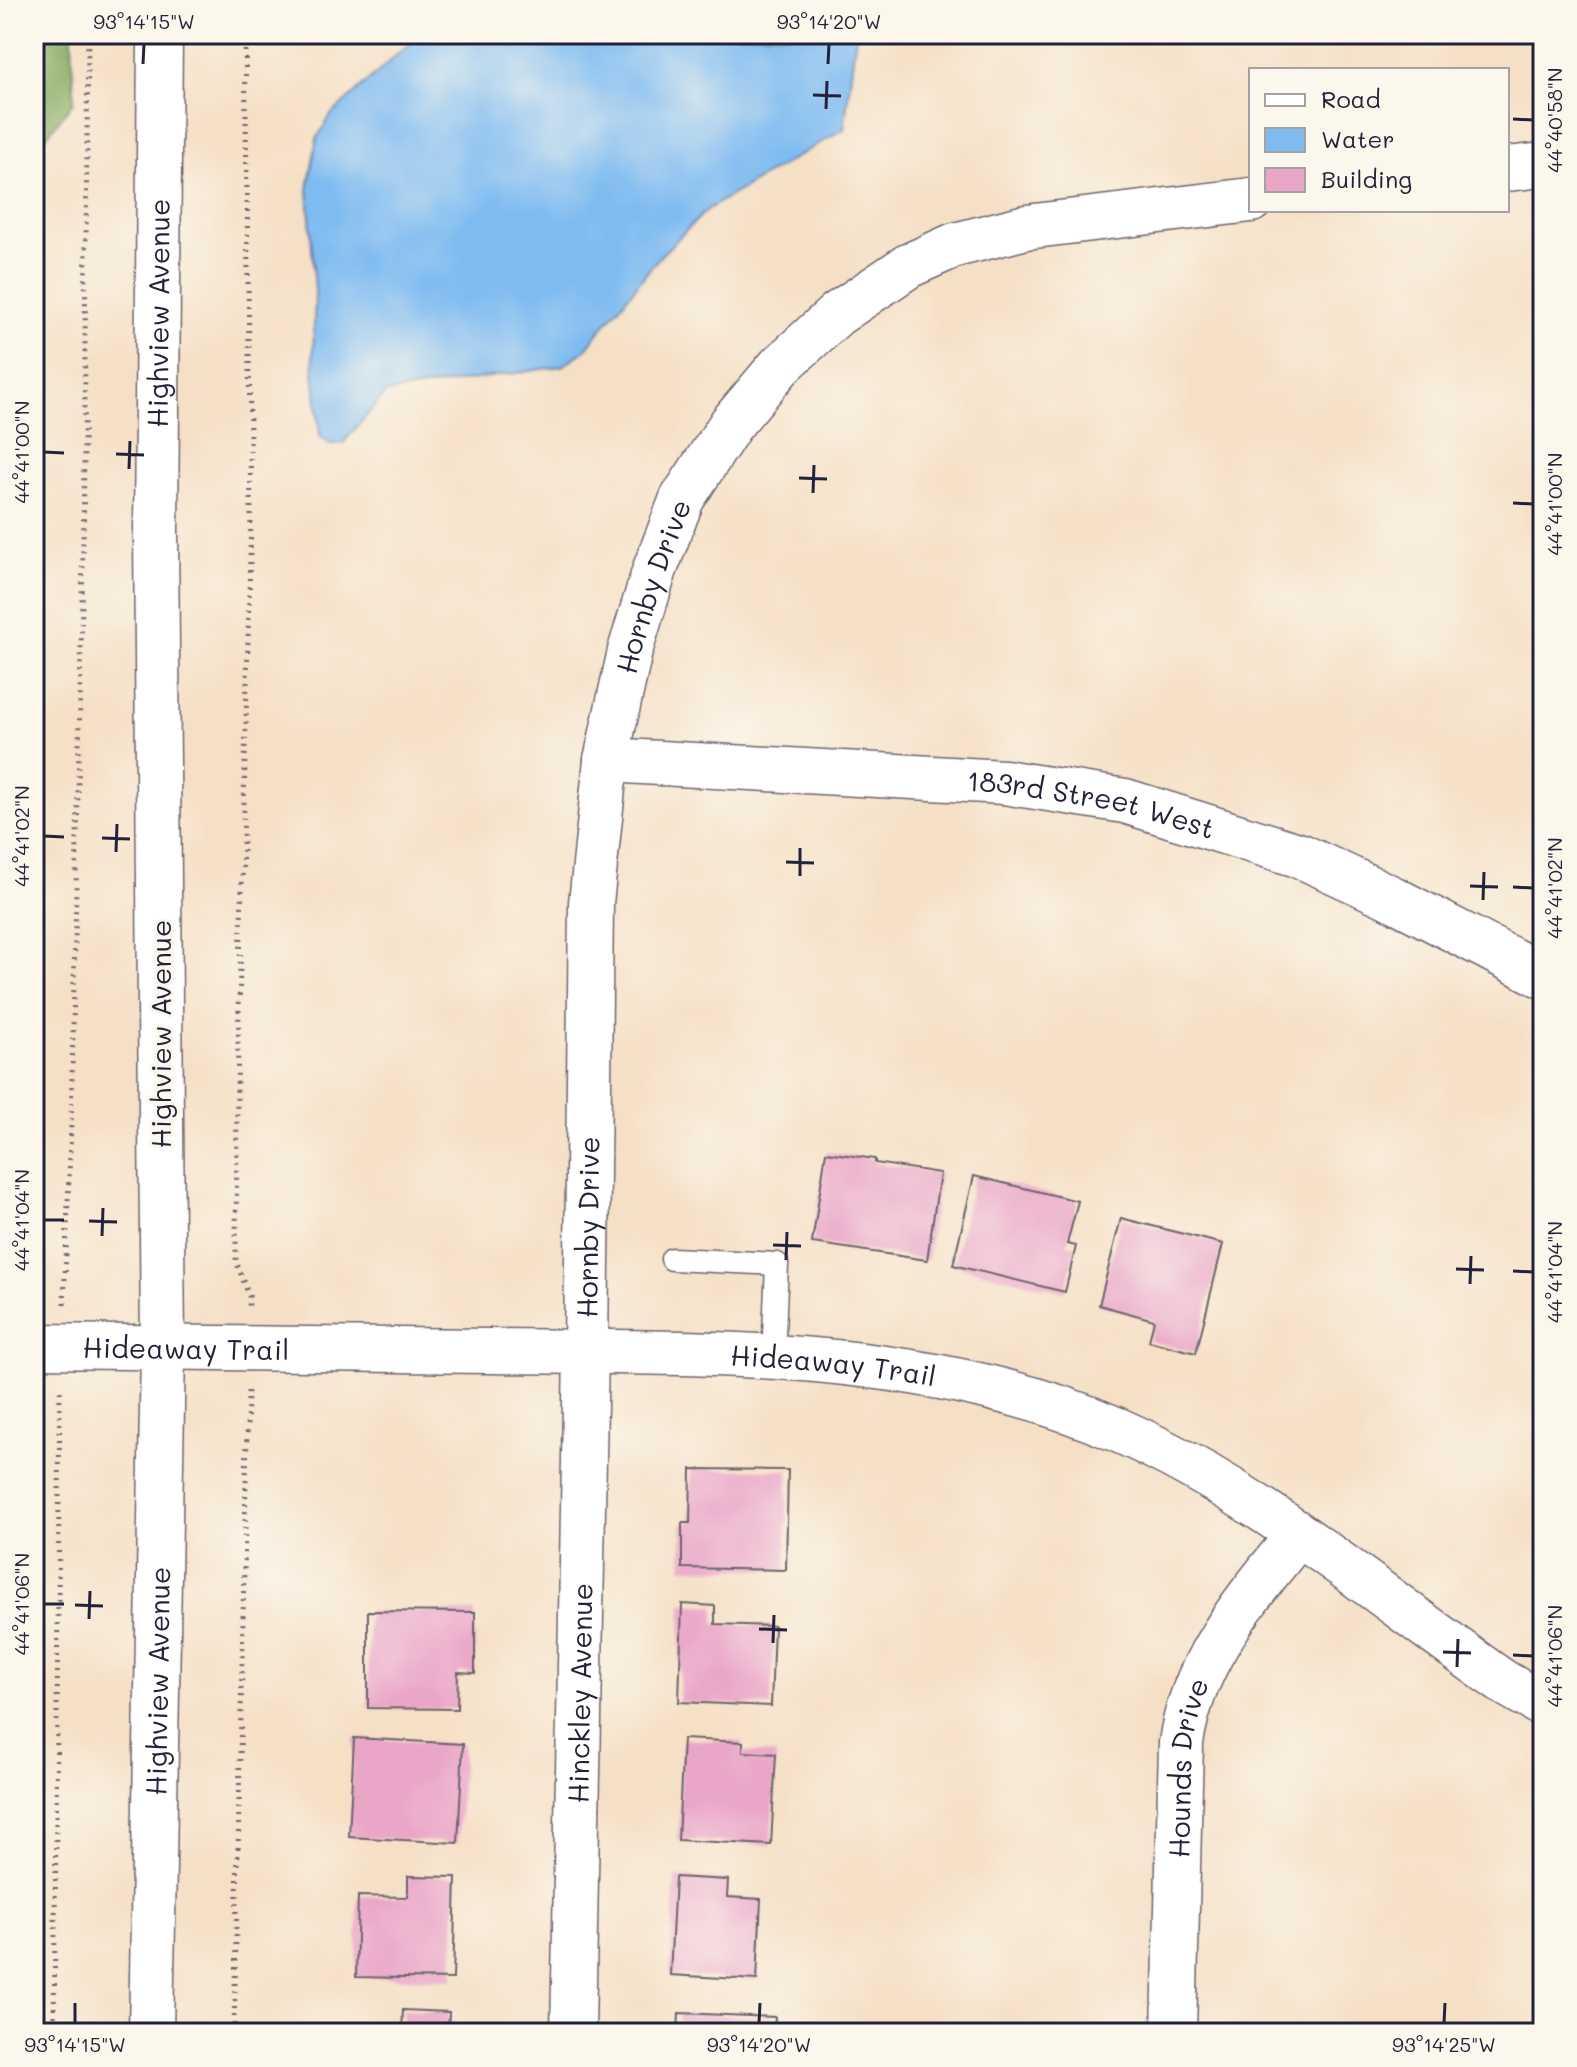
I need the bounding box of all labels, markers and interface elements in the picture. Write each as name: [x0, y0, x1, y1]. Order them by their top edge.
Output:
text: 93°14'15"W: [93, 8, 195, 34]
text: 93°14'20"W: [777, 8, 881, 34]
text: 44°40'58"N: [1541, 67, 1567, 173]
legend: [1249, 68, 1509, 212]
text: Road: [1321, 83, 1381, 114]
text: Water: [1321, 123, 1395, 154]
text: Building: [1321, 163, 1412, 194]
street label: Highview Avenue: [139, 199, 177, 428]
text: 44°41'00"N: [8, 401, 34, 503]
text: 44°41'00"N: [1541, 453, 1567, 555]
street label: Hornby Drive: [608, 494, 698, 677]
street label: 183rd Street West: [966, 762, 1219, 846]
text: 44°41'02"N: [8, 785, 34, 887]
text: 44°41'02"N: [1541, 837, 1567, 939]
street label: Highview Avenue: [142, 920, 178, 1148]
street label: Hornby Drive: [568, 1136, 606, 1318]
text: 44°41'04"N: [8, 1169, 34, 1271]
text: 44°41'04"N: [1541, 1221, 1567, 1323]
street label: Hideaway Trail: [82, 1329, 289, 1367]
street label: Hideaway Trail: [730, 1337, 939, 1394]
text: 44°41'06"N: [8, 1553, 34, 1655]
street label: Highview Avenue: [137, 1566, 177, 1796]
street label: Hinckley Avenue: [559, 1583, 600, 1804]
text: 44°41'06"N: [1541, 1605, 1567, 1707]
street label: Hounds Drive: [1160, 1672, 1216, 1858]
text: 93°14'15"W: [24, 2031, 126, 2057]
text: 93°14'20"W: [707, 2031, 811, 2057]
text: 93°14'25"W: [1392, 2031, 1496, 2057]

